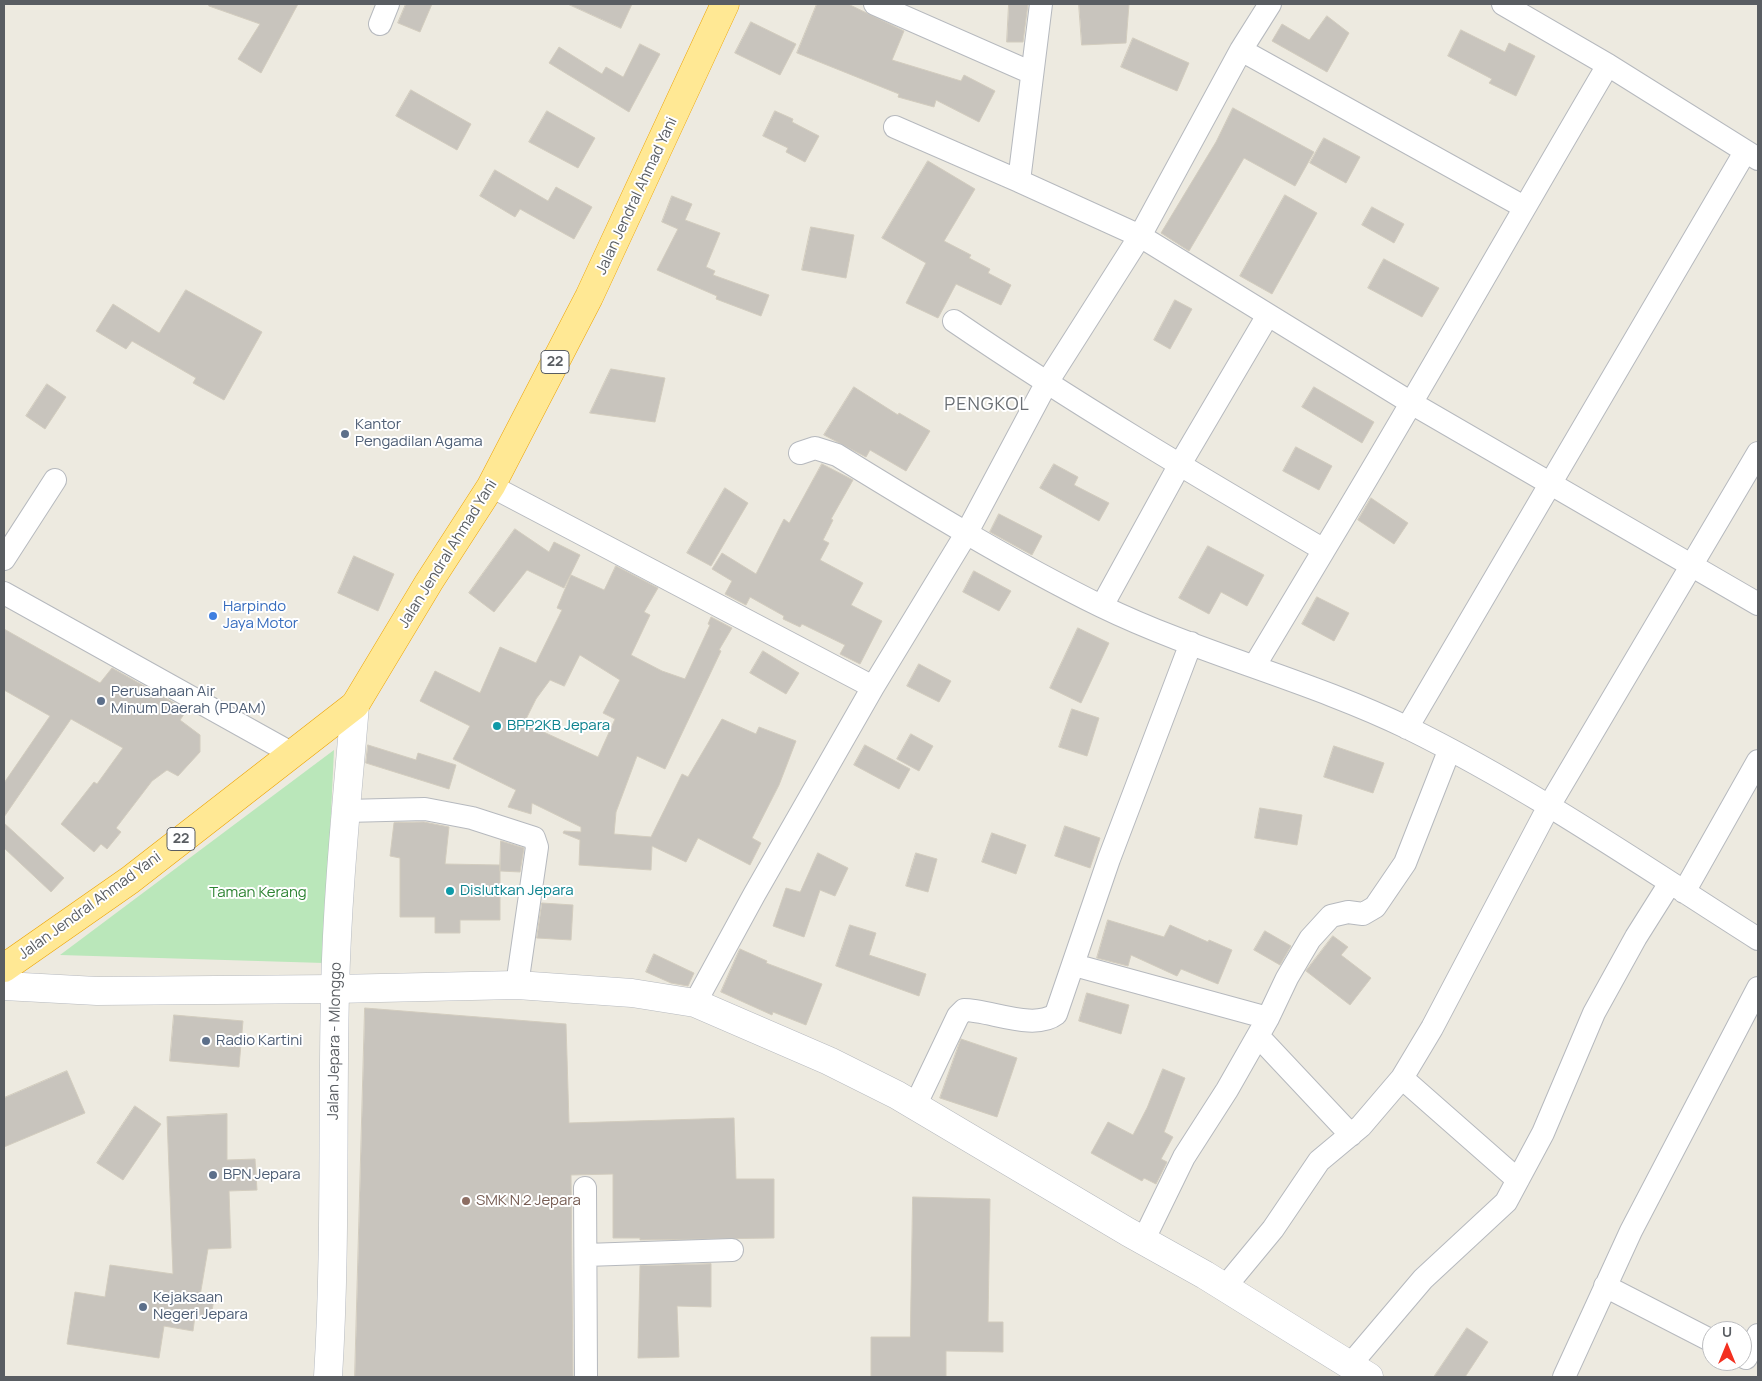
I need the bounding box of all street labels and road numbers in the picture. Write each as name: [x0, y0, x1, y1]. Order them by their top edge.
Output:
street label: Jalan Jendral Ahmad Yani: [593, 115, 681, 277]
road number: 22: [541, 351, 569, 374]
street label: Jalan Jendral Ahmad Yani: [395, 477, 501, 631]
road number: 22: [167, 828, 195, 851]
street label: Jalan Jendral Ahmad Yani: [15, 848, 165, 964]
street label: Jalan Jepara - Mlonggo: [325, 962, 345, 1120]

